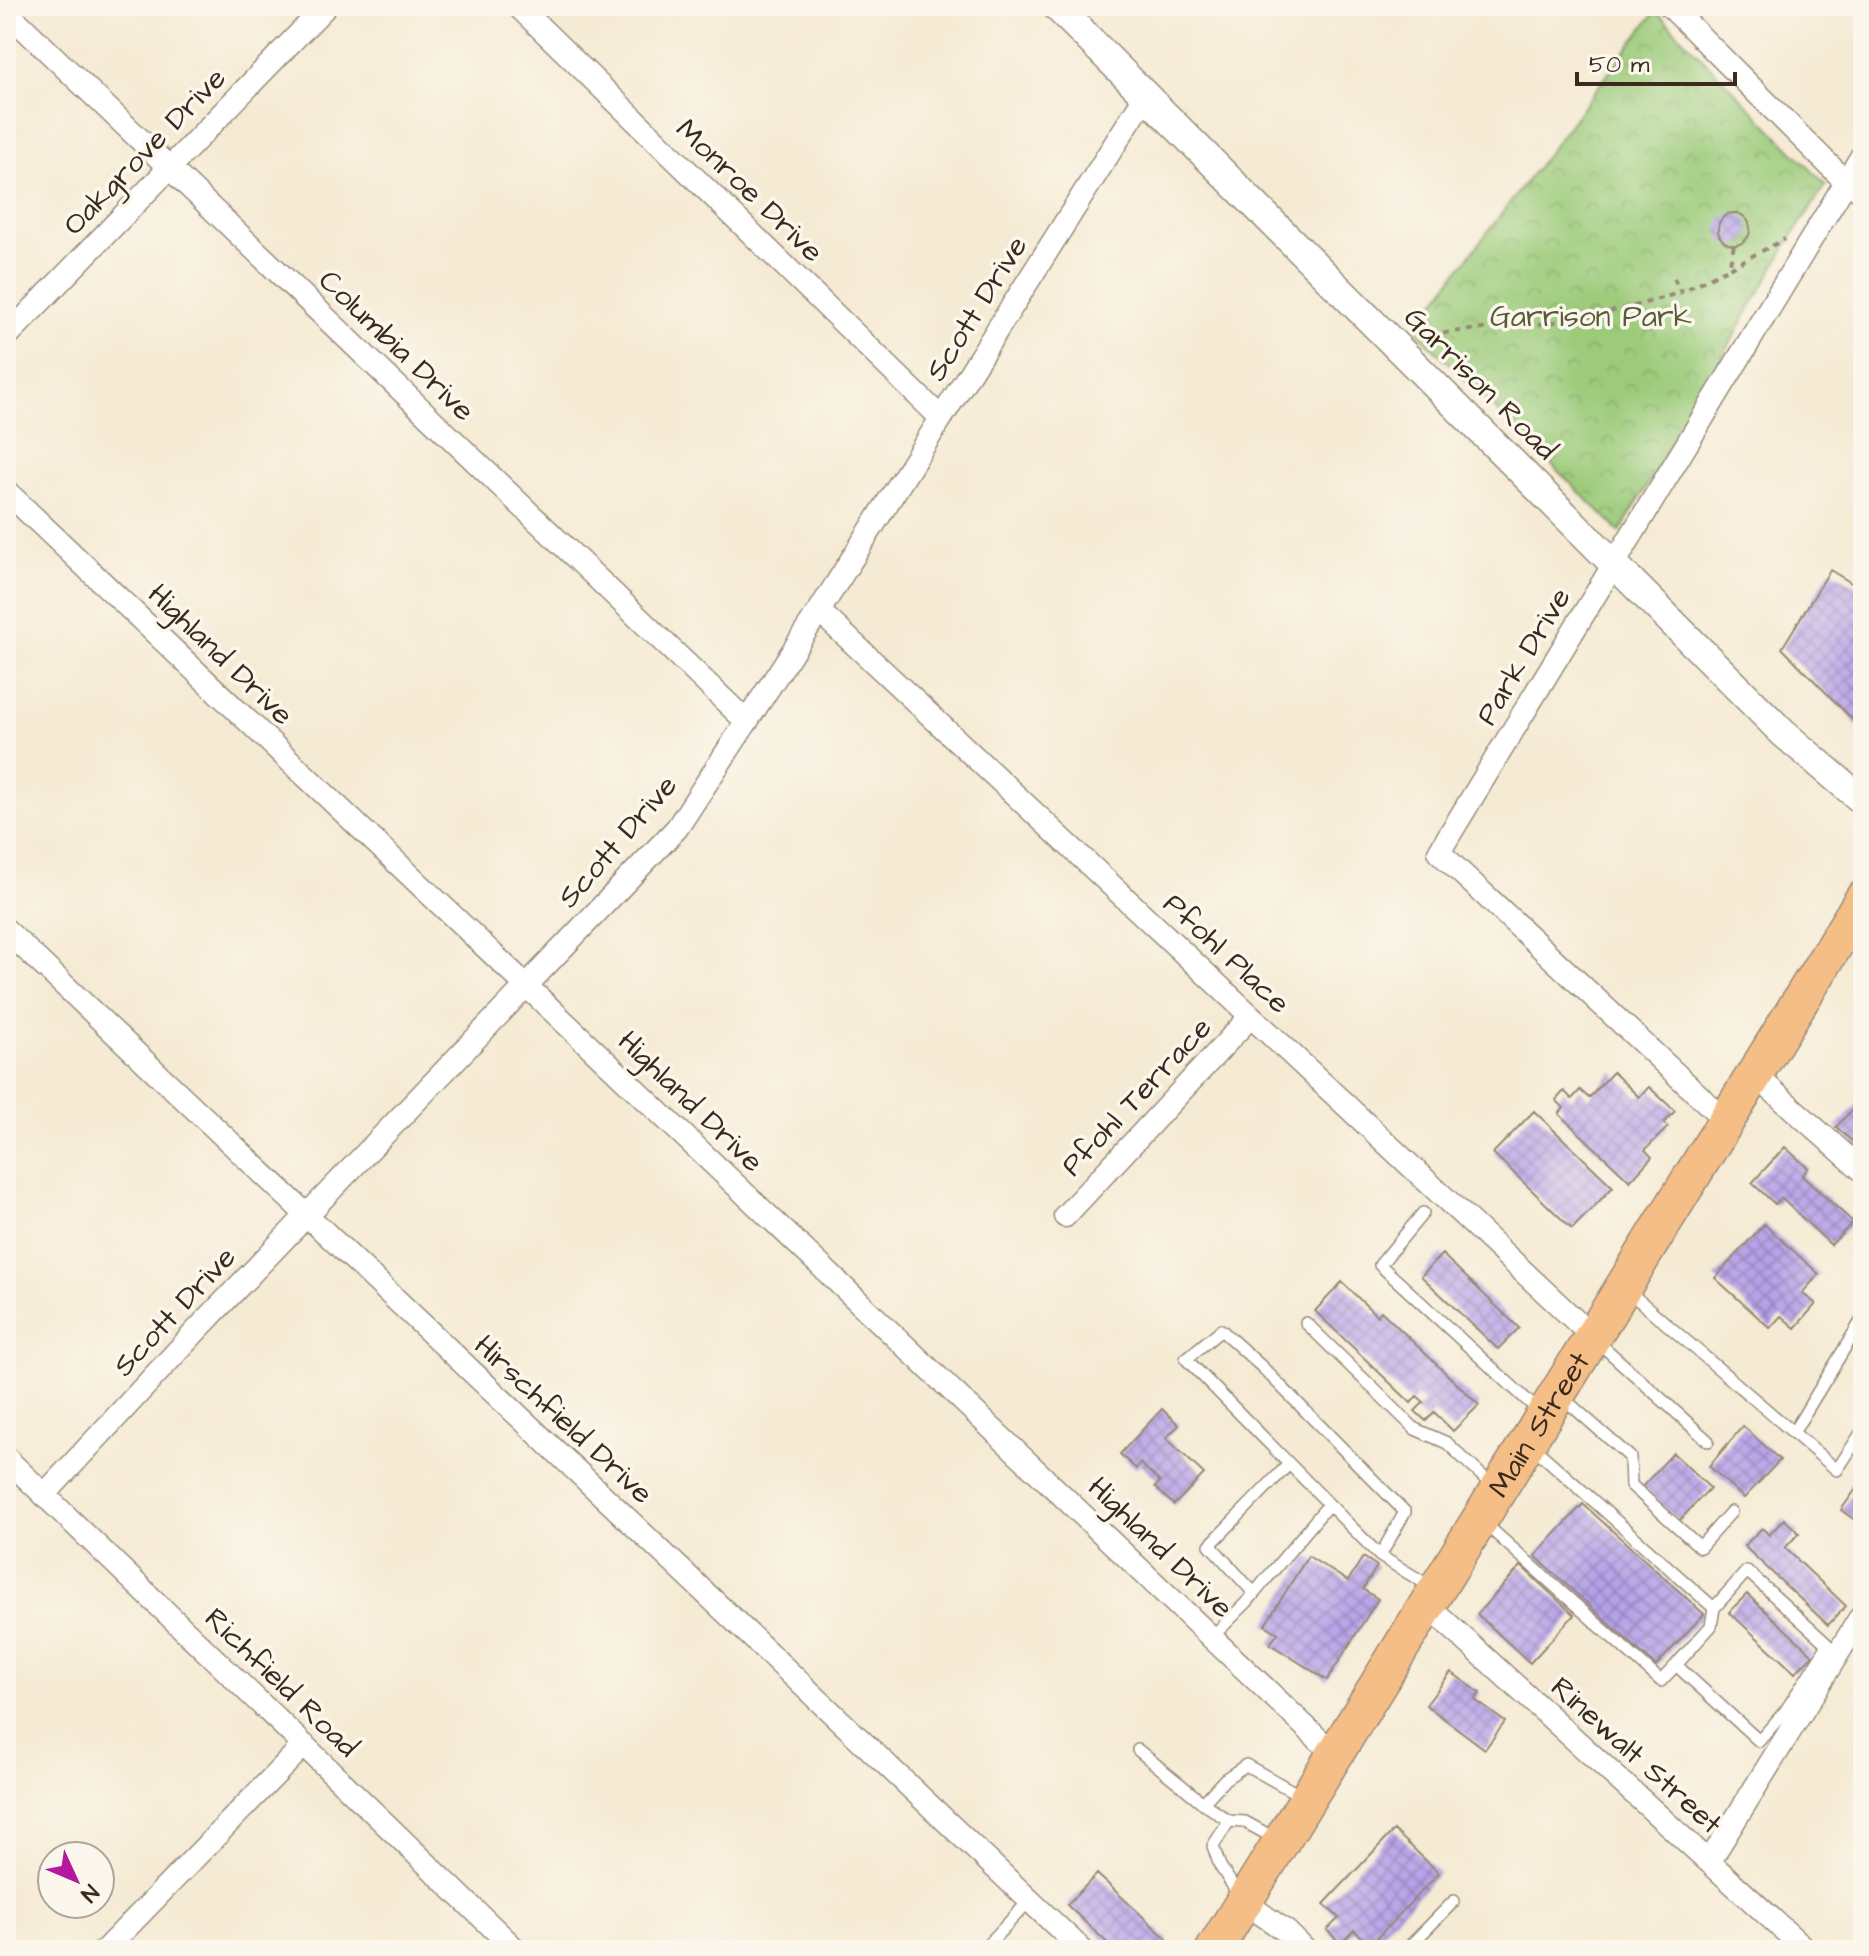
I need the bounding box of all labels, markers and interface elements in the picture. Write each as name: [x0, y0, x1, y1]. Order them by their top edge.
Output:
scale bar: [1577, 36, 1735, 86]
text: 50 m: [1589, 48, 1650, 82]
street label: Oakgrove Drive: [54, 58, 237, 246]
street label: Monroe Drive: [666, 109, 832, 272]
street label: Scott Drive: [916, 228, 1038, 389]
street label: Columbia Drive: [309, 260, 484, 431]
park label: Garrison Park: [1490, 296, 1692, 338]
street label: Garrison Road: [1394, 298, 1566, 470]
street label: Highland Drive: [138, 574, 302, 736]
street label: Park Drive: [1466, 580, 1581, 733]
street label: Scott Drive: [548, 766, 687, 917]
street label: Pfohl Place: [1154, 884, 1299, 1024]
street label: Pfohl Terrace: [1052, 1008, 1222, 1186]
street label: Highland Drive: [608, 1021, 772, 1183]
street label: Scott Drive: [104, 1237, 246, 1386]
street label: Hirschfield Drive: [464, 1326, 662, 1514]
street label: Main Street: [1479, 1344, 1601, 1506]
street label: Highland Drive: [1078, 1467, 1242, 1629]
street label: Richfield Road: [195, 1598, 368, 1767]
street label: Rinewalt Street: [1541, 1667, 1731, 1844]
north arrow: [36, 1840, 116, 1920]
text: N: [73, 1877, 105, 1909]

